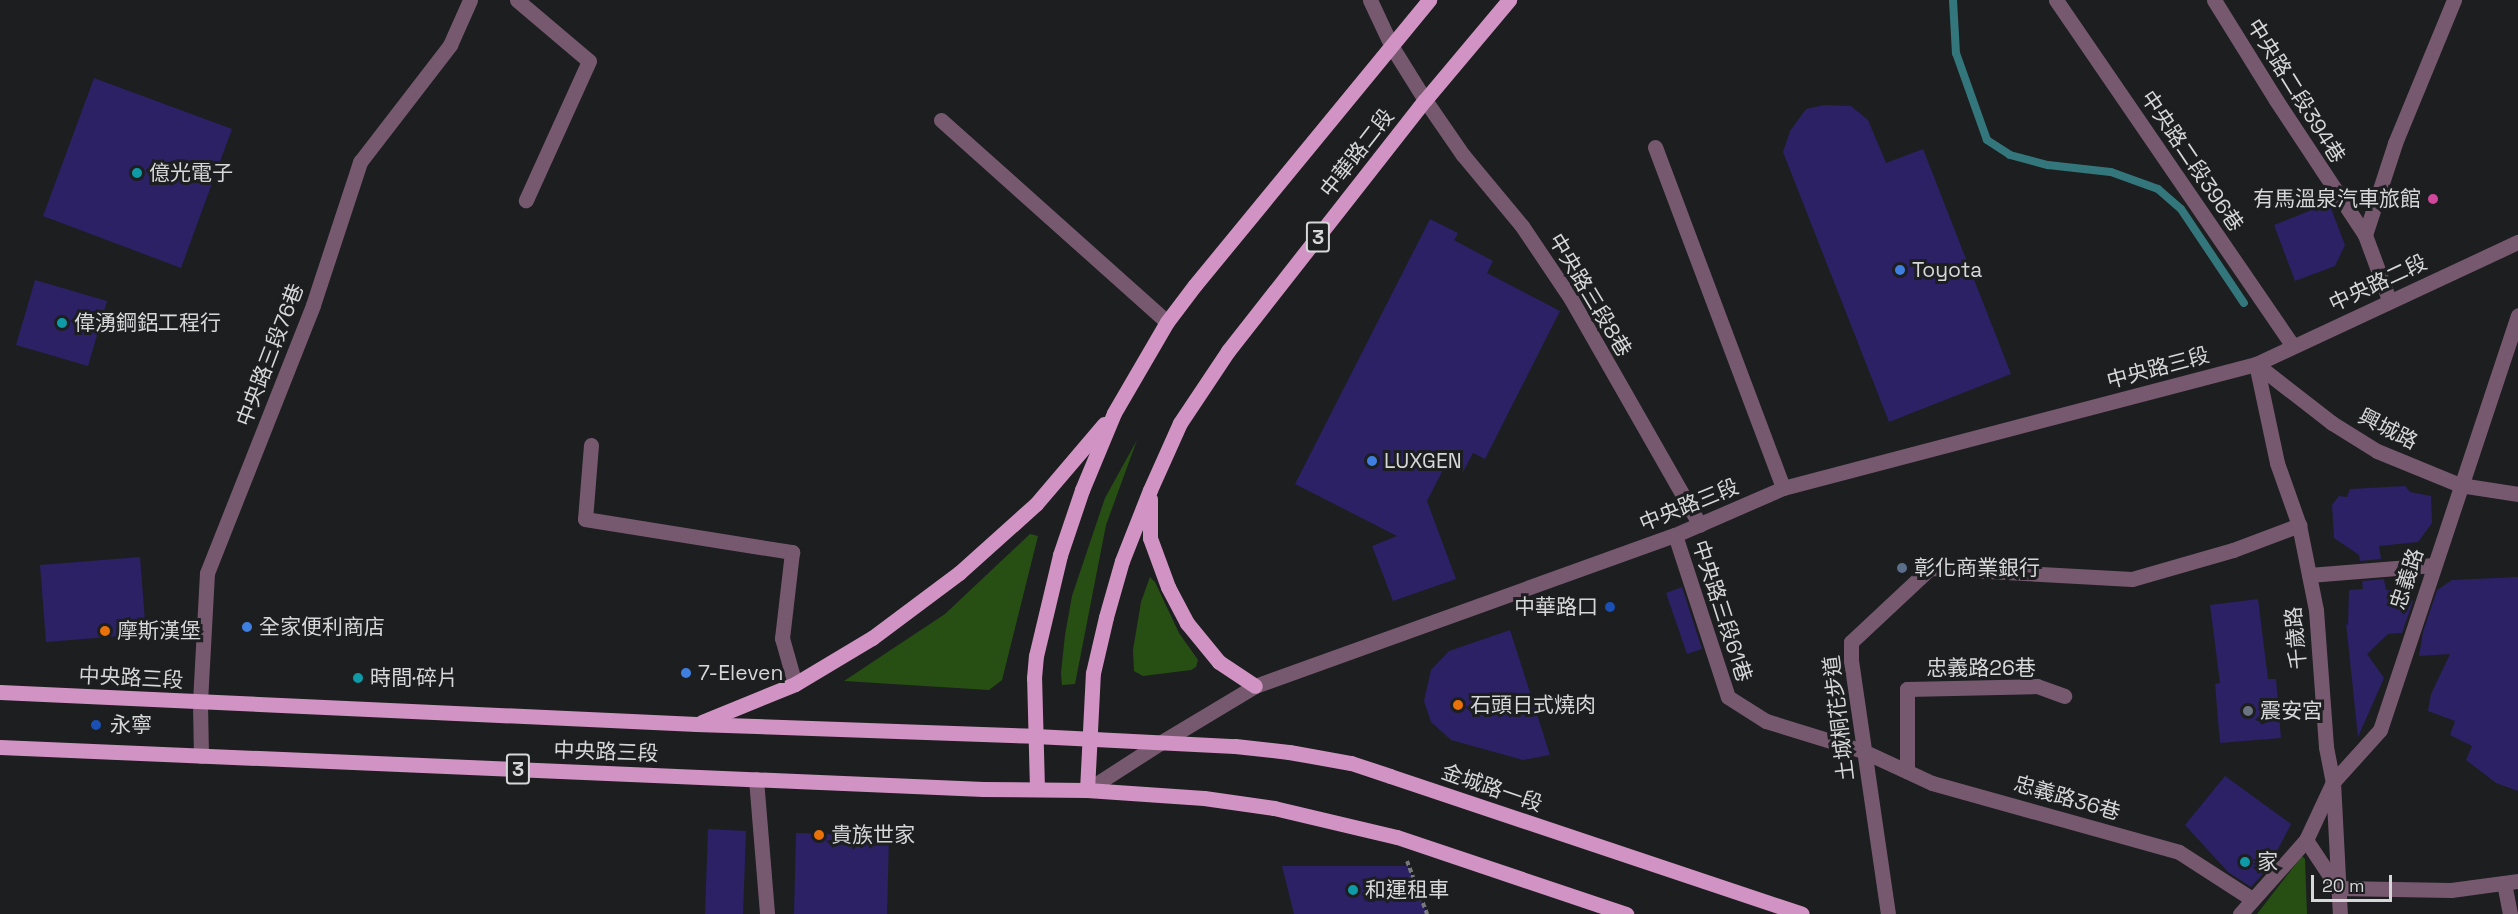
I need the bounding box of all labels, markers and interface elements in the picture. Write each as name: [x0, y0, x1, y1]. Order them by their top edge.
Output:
street label: 中央路二段394巷: [2242, 15, 2350, 167]
street label: 中央路二段396巷: [2136, 86, 2248, 236]
street label: 中華路二段: [1315, 104, 1399, 202]
place label: 億光電子: [149, 160, 233, 186]
marker: 億光電子: [130, 166, 144, 180]
place label: 有馬溫泉汽車旅館: [2253, 186, 2421, 212]
marker: 有馬溫泉汽車旅館: [2426, 192, 2440, 206]
road number: 3: [1304, 220, 1332, 254]
street label: 中央路三段8巷: [1543, 229, 1637, 361]
street label: 中央路二段: [2325, 249, 2431, 317]
place label: Toyota: [1912, 257, 1982, 283]
marker: Toyota: [1893, 263, 1907, 277]
street label: 中央路三段76巷: [231, 280, 309, 430]
place label: 偉湧鋼鋁工程行: [74, 310, 221, 336]
marker: 偉湧鋼鋁工程行: [55, 316, 69, 330]
street label: 中央路三段: [2104, 342, 2212, 394]
street label: 興城路: [2354, 403, 2422, 455]
place label: LUXGEN: [1384, 448, 1462, 474]
marker: LUXGEN: [1365, 454, 1379, 468]
street label: 中央路三段: [1636, 474, 1742, 536]
street label: 中央路三段61巷: [1687, 537, 1757, 685]
street label: 忠義路: [2385, 545, 2429, 613]
place label: 彰化商業銀行: [1914, 555, 2040, 581]
marker: 彰化商業銀行: [1895, 561, 1909, 575]
place label: 中華路口: [1514, 594, 1598, 620]
marker: 中華路口: [1603, 600, 1617, 614]
street label: 千歲路: [2281, 606, 2311, 670]
place label: 全家便利商店: [259, 614, 385, 640]
place label: 摩斯漢堡: [117, 618, 201, 644]
marker: 全家便利商店: [240, 620, 254, 634]
marker: 摩斯漢堡: [98, 624, 112, 638]
street label: 土城桐花步道: [1819, 654, 1859, 782]
street label: 忠義路26巷: [1926, 655, 2036, 681]
place label: 7-Eleven: [698, 660, 783, 686]
street label: 中央路三段: [78, 663, 184, 693]
place label: 時間·碎片: [370, 665, 458, 691]
marker: 7-Eleven: [679, 666, 693, 680]
marker: 時間·碎片: [351, 671, 365, 685]
place label: 石頭日式燒肉: [1470, 692, 1596, 718]
marker: 石頭日式燒肉: [1451, 698, 1465, 712]
place label: 震安宮: [2260, 698, 2323, 724]
marker: 震安宮: [2241, 704, 2255, 718]
place label: 永寧: [110, 712, 152, 738]
marker: 永寧: [87, 716, 105, 734]
street label: 中央路三段: [553, 738, 659, 766]
road number: 3: [504, 752, 532, 786]
street label: 金城路一段: [1438, 759, 1546, 817]
street label: 忠義路36巷: [2011, 771, 2123, 825]
place label: 貴族世家: [831, 822, 915, 848]
marker: 貴族世家: [812, 828, 826, 842]
place label: 家: [2257, 849, 2278, 875]
marker: 家: [2238, 855, 2252, 869]
scale bar: [2314, 863, 2395, 901]
text: 20 m: [2322, 874, 2365, 897]
place label: 和運租車: [1365, 877, 1449, 903]
marker: 和運租車: [1346, 883, 1360, 897]

